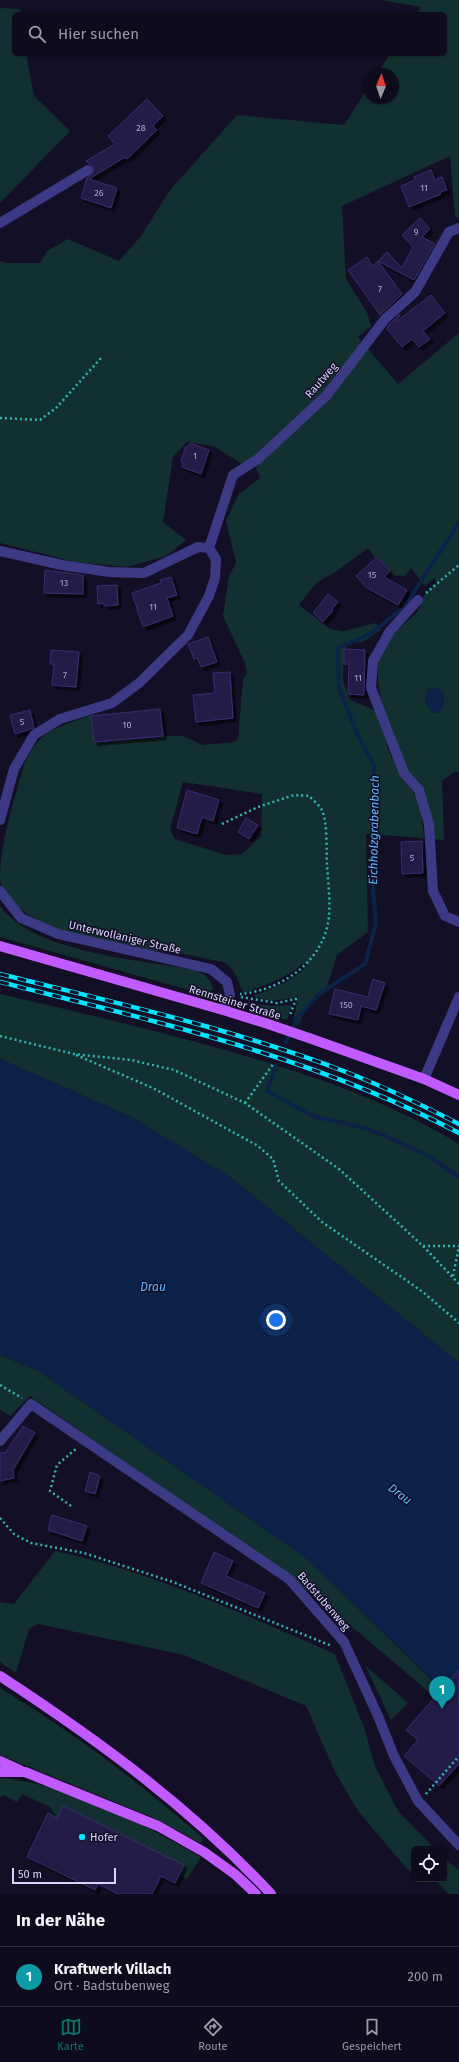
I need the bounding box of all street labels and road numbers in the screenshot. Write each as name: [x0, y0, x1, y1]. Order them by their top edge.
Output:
street label: Rautweg: [303, 360, 340, 401]
street label: Unterwollaniger Straße: [67, 918, 182, 957]
street label: Rennsteiner Straße: [187, 982, 282, 1023]
street label: Badstubenweg: [295, 1569, 353, 1633]

